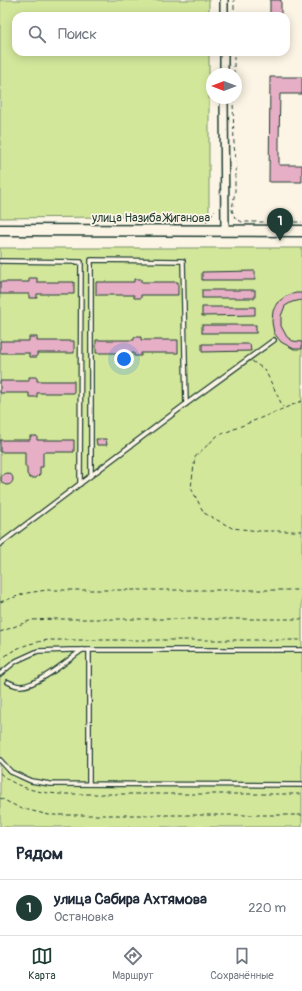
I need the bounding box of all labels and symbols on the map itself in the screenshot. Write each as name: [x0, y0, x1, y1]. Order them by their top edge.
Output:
north arrow: [206, 68, 242, 104]
pin: 1: [267, 208, 293, 241]
street label: улица Назиба Жиганова: [91, 211, 210, 226]
your location: [114, 349, 134, 369]

